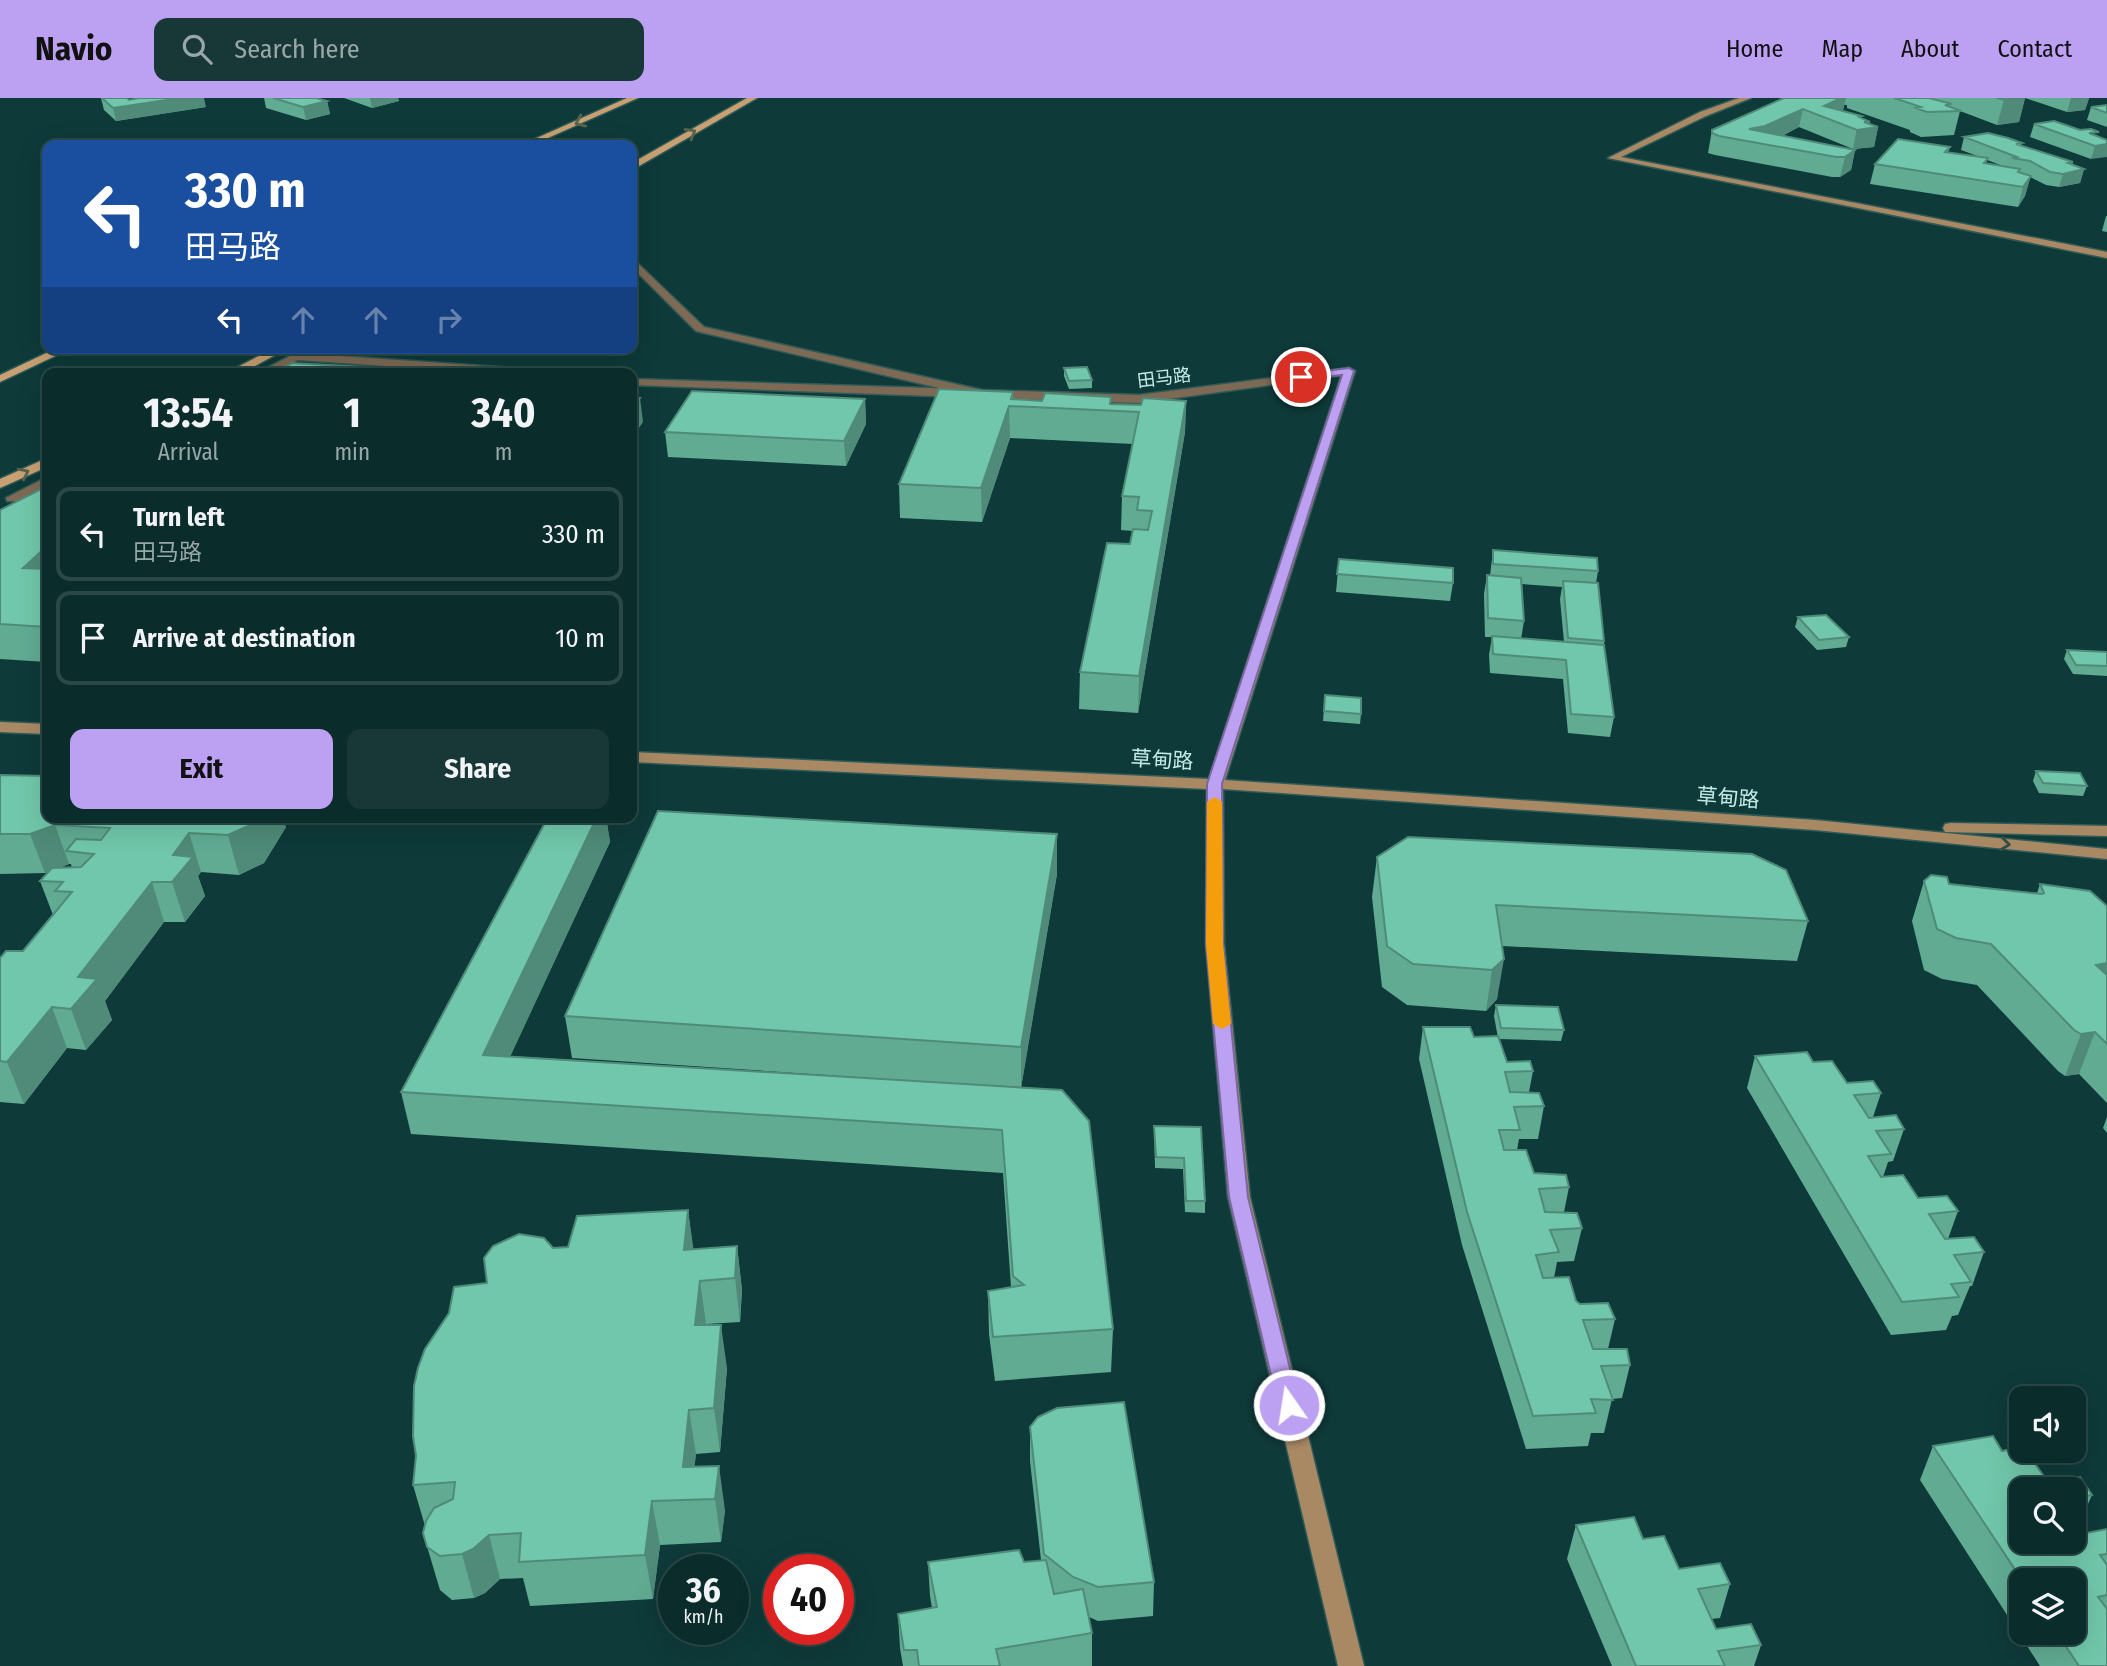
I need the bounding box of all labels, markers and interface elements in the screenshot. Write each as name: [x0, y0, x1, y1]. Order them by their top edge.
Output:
search box: [154, 18, 644, 81]
text: Navio: [35, 29, 112, 69]
icon: search: [178, 30, 216, 68]
text: Search here: [234, 34, 360, 65]
text: Home: [1726, 35, 1783, 63]
text: Map: [1821, 35, 1863, 63]
text: About: [1901, 35, 1959, 63]
text: Contact: [1997, 35, 2072, 63]
one-way arrow: [575, 114, 587, 128]
one-way arrow: [684, 128, 696, 141]
text: 330 m: [185, 161, 306, 220]
icon: left: [70, 168, 161, 259]
text: 田马路: [185, 228, 281, 266]
icon: left: [211, 301, 249, 339]
icon: ahead: [284, 301, 322, 339]
icon: ahead: [357, 301, 395, 339]
icon: right: [430, 301, 468, 339]
pin: [1271, 347, 1331, 407]
icon: arrive: [1282, 358, 1320, 396]
street label: 田马路: [1136, 364, 1192, 392]
text: 13:54: [143, 388, 233, 438]
text: 1: [343, 388, 361, 438]
text: 340: [471, 388, 536, 438]
text: Arrival: [158, 438, 219, 466]
text: min: [334, 438, 370, 466]
text: m: [495, 438, 512, 466]
one-way arrow: [17, 467, 29, 481]
text: Turn left: [133, 502, 225, 533]
icon: left: [74, 515, 112, 553]
text: 330 m: [542, 519, 605, 550]
text: 田马路: [133, 538, 202, 566]
icon: arrive: [74, 619, 112, 657]
text: Arrive at destination: [133, 623, 356, 654]
text: 10 m: [555, 623, 605, 654]
button: Exit: [70, 729, 333, 809]
button: Share: [347, 729, 609, 809]
street label: 草甸路: [1130, 745, 1194, 775]
street label: 草甸路: [1696, 783, 1760, 813]
one-way arrow: [1999, 836, 2010, 851]
position arrow: [1252, 1368, 1326, 1442]
map controls: [2009, 1386, 2086, 1645]
button: sound: [2009, 1386, 2086, 1463]
button: search: [2009, 1477, 2086, 1554]
speed limit sign: 40: [763, 1554, 854, 1645]
button: layers: [2009, 1568, 2086, 1645]
text: 36: [686, 1569, 721, 1611]
text: km/h: [683, 1606, 724, 1628]

